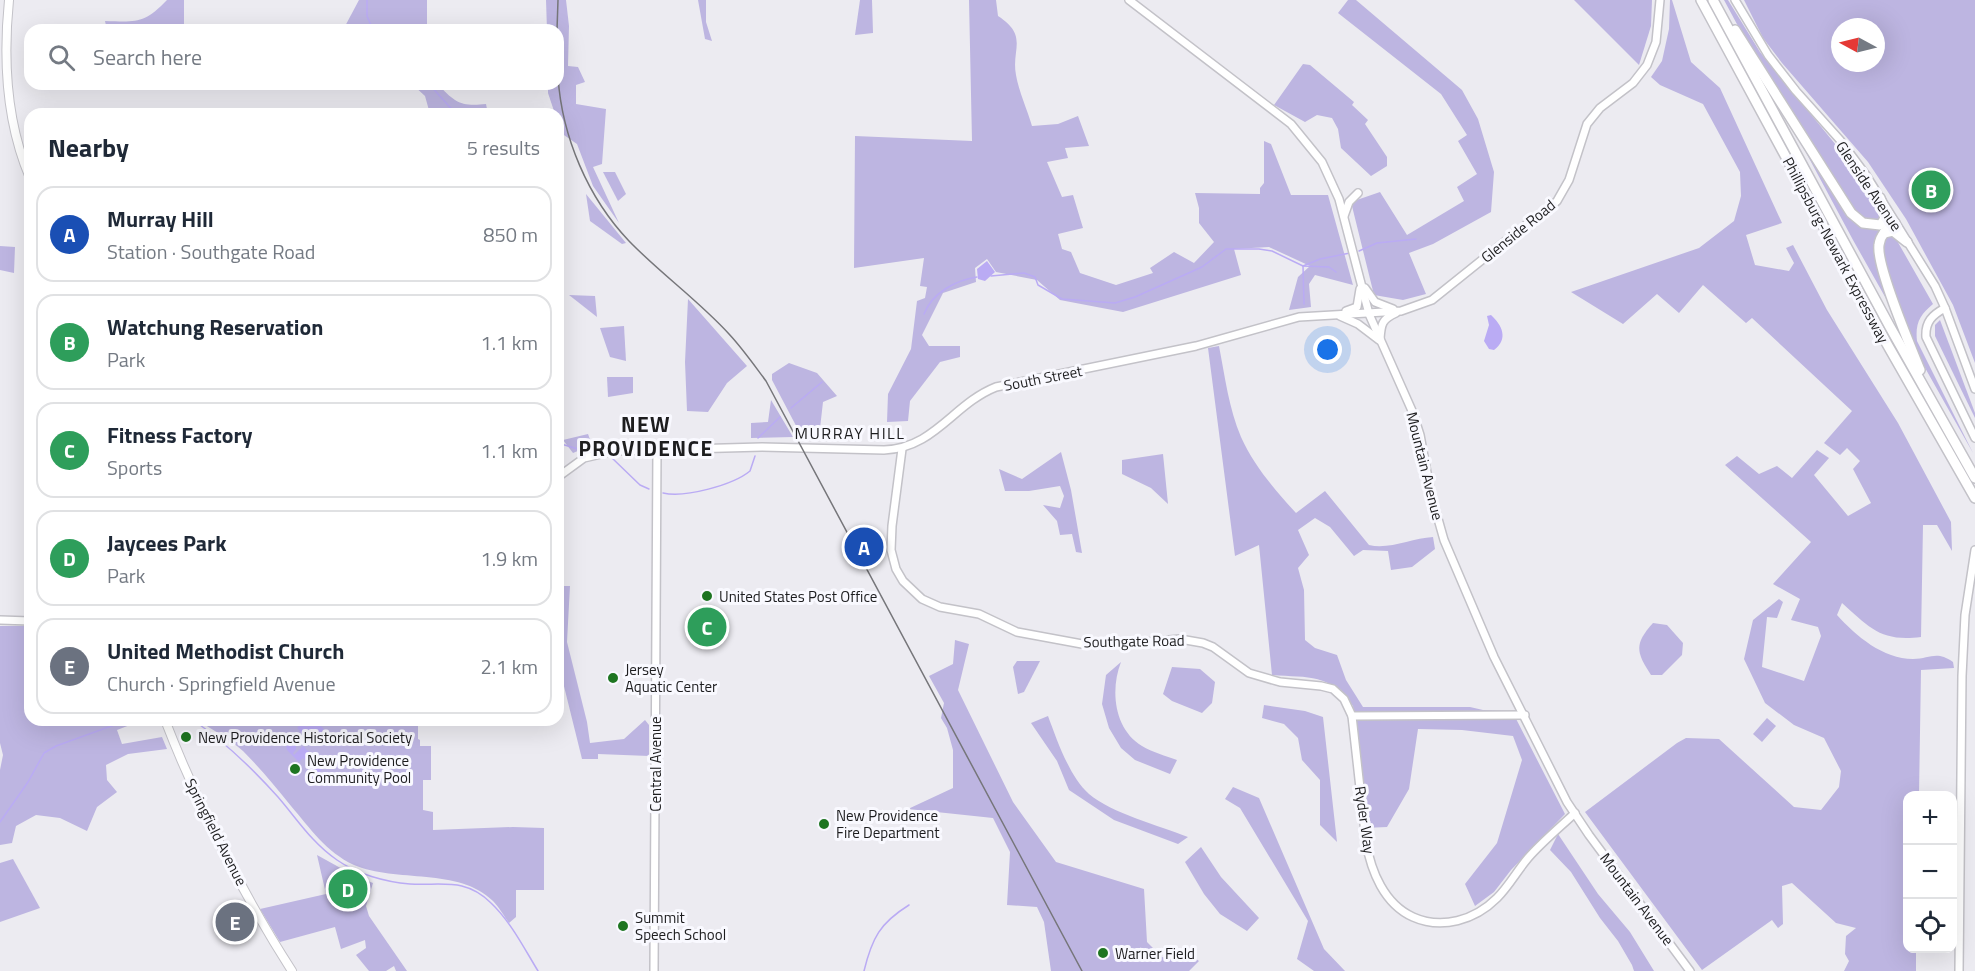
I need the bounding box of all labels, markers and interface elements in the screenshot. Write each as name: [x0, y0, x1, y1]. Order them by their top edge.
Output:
north arrow: [1831, 18, 1885, 72]
search box: [24, 24, 564, 90]
text: Search here: [93, 40, 202, 74]
icon: search: [45, 41, 78, 74]
text: Nearby: [48, 128, 129, 167]
text: 5 results: [467, 132, 540, 163]
street label: Glenside Avenue: [1830, 136, 1908, 236]
street label: Phillipsburg-Newark Expressway: [1777, 153, 1895, 347]
pin: B: [1912, 168, 1950, 213]
street label: Glenside Road: [1476, 194, 1560, 268]
text: Murray Hill: [107, 202, 214, 236]
text: A: [63, 219, 76, 250]
text: 850 m: [483, 219, 538, 250]
text: Station · Southgate Road: [107, 236, 315, 267]
text: Watchung Reservation: [107, 310, 323, 344]
text: B: [63, 327, 76, 358]
text: 1.1 km: [481, 327, 538, 358]
your location: [1313, 335, 1342, 364]
text: Park: [107, 344, 145, 375]
street label: South Street: [1002, 359, 1085, 397]
district label: NEW PROVIDENCE: [578, 408, 714, 464]
street label: Mountain Avenue: [1400, 409, 1450, 523]
text: Fitness Factory: [107, 418, 253, 452]
district label: MURRAY HILL: [795, 421, 905, 445]
text: C: [64, 435, 75, 466]
text: 1.1 km: [481, 435, 538, 466]
text: Sports: [107, 452, 162, 483]
pin: A: [844, 524, 884, 570]
text: Jaycees Park: [107, 526, 227, 560]
text: D: [63, 543, 76, 574]
text: 1.9 km: [481, 543, 538, 574]
text: Park: [107, 560, 145, 591]
place label: United States Post Office: [719, 585, 877, 608]
marker: United States Post Office: [700, 589, 714, 603]
pin: C: [688, 604, 726, 650]
street label: Southgate Road: [1083, 629, 1185, 653]
text: United Methodist Church: [107, 634, 345, 668]
text: E: [64, 651, 75, 682]
text: 2.1 km: [481, 651, 538, 682]
place label: Jersey Aquatic Center: [625, 658, 717, 698]
text: Church · Springfield Avenue: [107, 668, 336, 699]
marker: Jersey Aquatic Center: [606, 671, 620, 685]
street label: Central Avenue: [644, 716, 667, 812]
place label: New Providence Historical Society: [198, 726, 412, 749]
marker: New Providence Historical Society: [179, 730, 193, 744]
place label: New Providence Community Pool: [307, 749, 411, 789]
marker: New Providence Community Pool: [288, 762, 302, 776]
street label: Springfield Avenue: [179, 774, 253, 890]
street label: Ryder Way: [1349, 785, 1381, 855]
map controls: [1903, 791, 1957, 953]
button: +: [1903, 791, 1957, 845]
place label: New Providence Fire Department: [836, 804, 940, 844]
marker: New Providence Fire Department: [817, 817, 831, 831]
button: −: [1903, 845, 1957, 899]
street label: Mountain Avenue: [1594, 848, 1680, 950]
pin: D: [328, 866, 368, 912]
button: locate: [1903, 899, 1957, 953]
pin: E: [216, 900, 254, 944]
place label: Summit Speech School: [635, 906, 726, 946]
marker: Summit Speech School: [616, 919, 630, 933]
place label: Warner Field: [1115, 942, 1195, 965]
marker: Warner Field: [1096, 946, 1110, 960]

